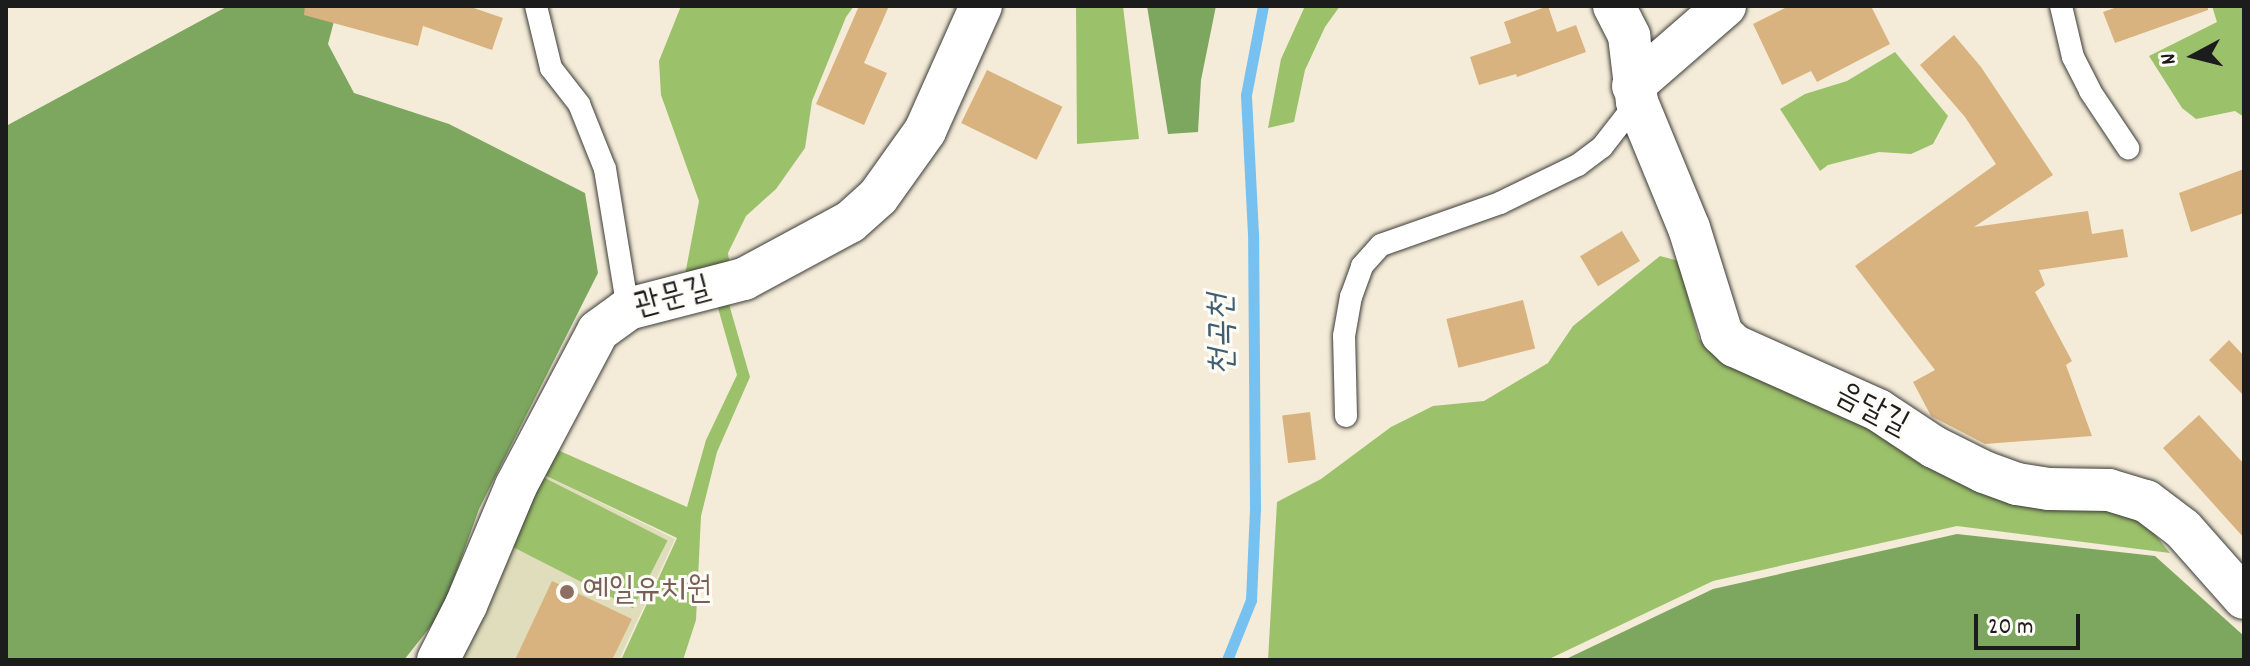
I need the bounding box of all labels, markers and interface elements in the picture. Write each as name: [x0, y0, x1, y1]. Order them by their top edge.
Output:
north arrow: [2154, 16, 2234, 96]
text: N: [2154, 52, 2186, 66]
street label: 관문길: [631, 270, 715, 328]
water label: 천곡천: [1203, 294, 1245, 376]
street label: 음달길: [1828, 376, 1914, 446]
place label: 예일유치원: [583, 573, 712, 611]
marker: 예일유치원: [558, 583, 576, 601]
scale bar: [1978, 598, 2084, 648]
text: 20 m: [1988, 611, 2034, 645]

